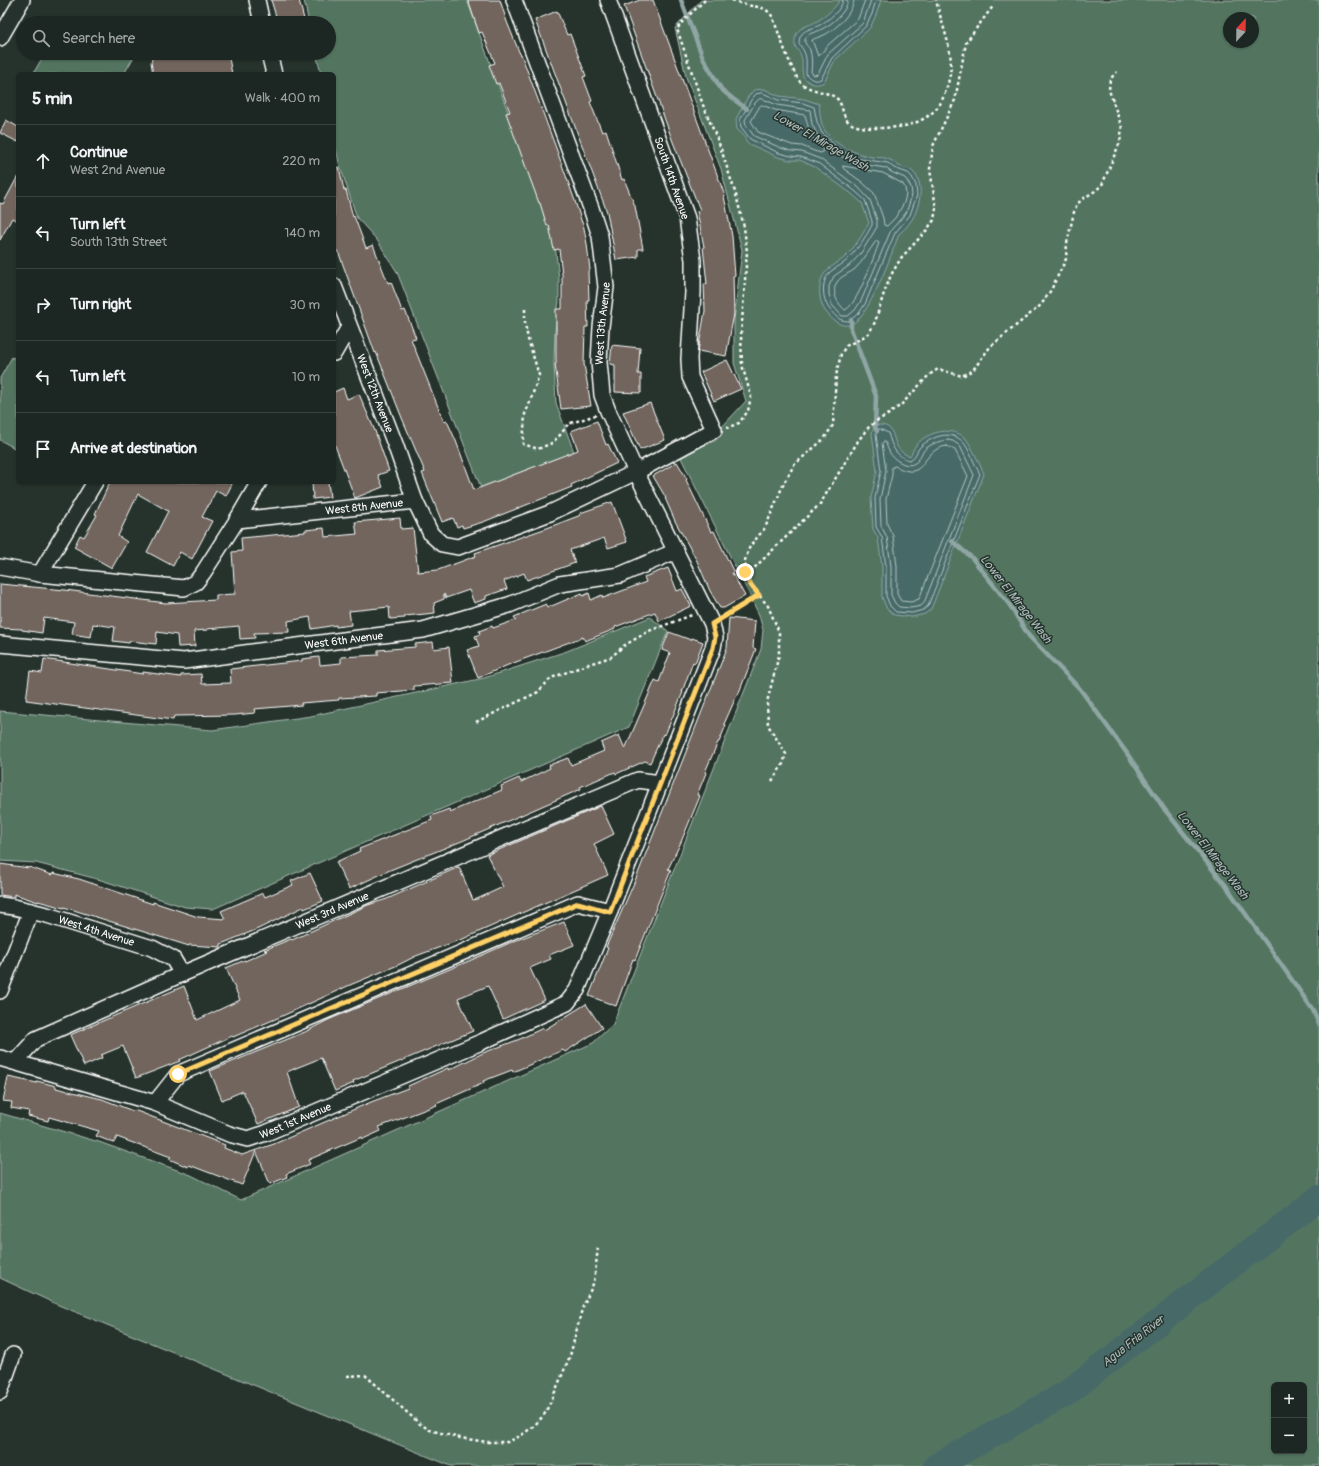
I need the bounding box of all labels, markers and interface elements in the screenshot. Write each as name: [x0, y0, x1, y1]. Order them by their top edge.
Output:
north arrow: [1223, 12, 1259, 48]
search box: [16, 16, 336, 60]
icon: search: [30, 27, 52, 49]
text: Search here: [62, 29, 135, 48]
text: 5 min: [32, 88, 72, 109]
text: Walk · 400 m: [245, 90, 320, 106]
water label: Lower El Mirage Wash: [770, 108, 872, 176]
street label: South 14th Avenue: [651, 135, 692, 222]
text: Continue: [70, 143, 128, 162]
icon: ahead: [32, 150, 54, 172]
text: 220 m: [282, 153, 320, 169]
text: West 2nd Avenue: [70, 162, 165, 178]
text: Turn left: [70, 215, 126, 234]
icon: left: [32, 222, 54, 244]
text: 140 m: [284, 225, 320, 241]
text: South 13th Street: [70, 234, 167, 250]
street label: West 13th Avenue: [593, 281, 613, 365]
icon: right: [32, 294, 54, 316]
text: Turn right: [70, 295, 131, 314]
text: 30 m: [290, 297, 320, 313]
street label: West 12th Avenue: [354, 352, 396, 435]
icon: left: [32, 366, 54, 388]
text: Turn left: [70, 367, 126, 386]
text: 10 m: [292, 369, 320, 385]
icon: arrive: [32, 438, 54, 460]
text: Arrive at destination: [70, 439, 197, 458]
street label: West 8th Avenue: [325, 496, 404, 518]
water label: Lower El Mirage Wash: [977, 552, 1056, 647]
route end: [736, 563, 754, 581]
street label: West 6th Avenue: [304, 629, 384, 652]
water label: Lower El Mirage Wash: [1174, 808, 1253, 903]
street label: West 3rd Avenue: [294, 889, 371, 932]
street label: West 4th Avenue: [57, 913, 136, 949]
route start: [169, 1065, 187, 1083]
street label: West 1st Avenue: [258, 1100, 334, 1142]
water label: Agua Fria River: [1099, 1311, 1169, 1370]
map controls: [1271, 1382, 1307, 1454]
button: +: [1271, 1382, 1307, 1418]
button: −: [1271, 1418, 1307, 1454]

